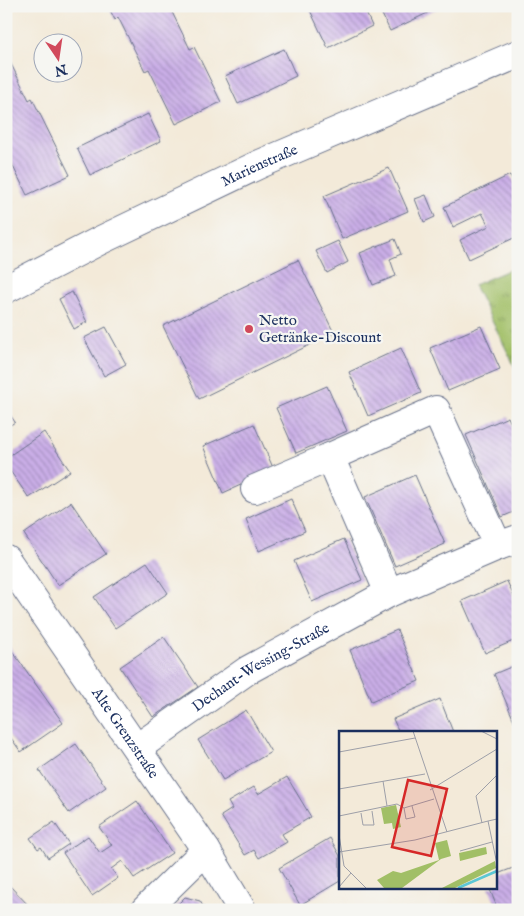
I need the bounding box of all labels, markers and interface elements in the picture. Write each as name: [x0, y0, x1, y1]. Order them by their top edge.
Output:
north arrow: [32, 32, 82, 82]
text: N: [53, 59, 70, 80]
street label: Marienstraße: [218, 140, 301, 191]
place label: Netto Getränke-Discount: [259, 311, 381, 347]
marker: Netto Getränke-Discount: [243, 323, 255, 335]
street label: Dechant-Wessing-Straße: [188, 618, 333, 716]
street label: Alte Grenzstraße: [87, 683, 163, 782]
inset map: [339, 731, 496, 888]

